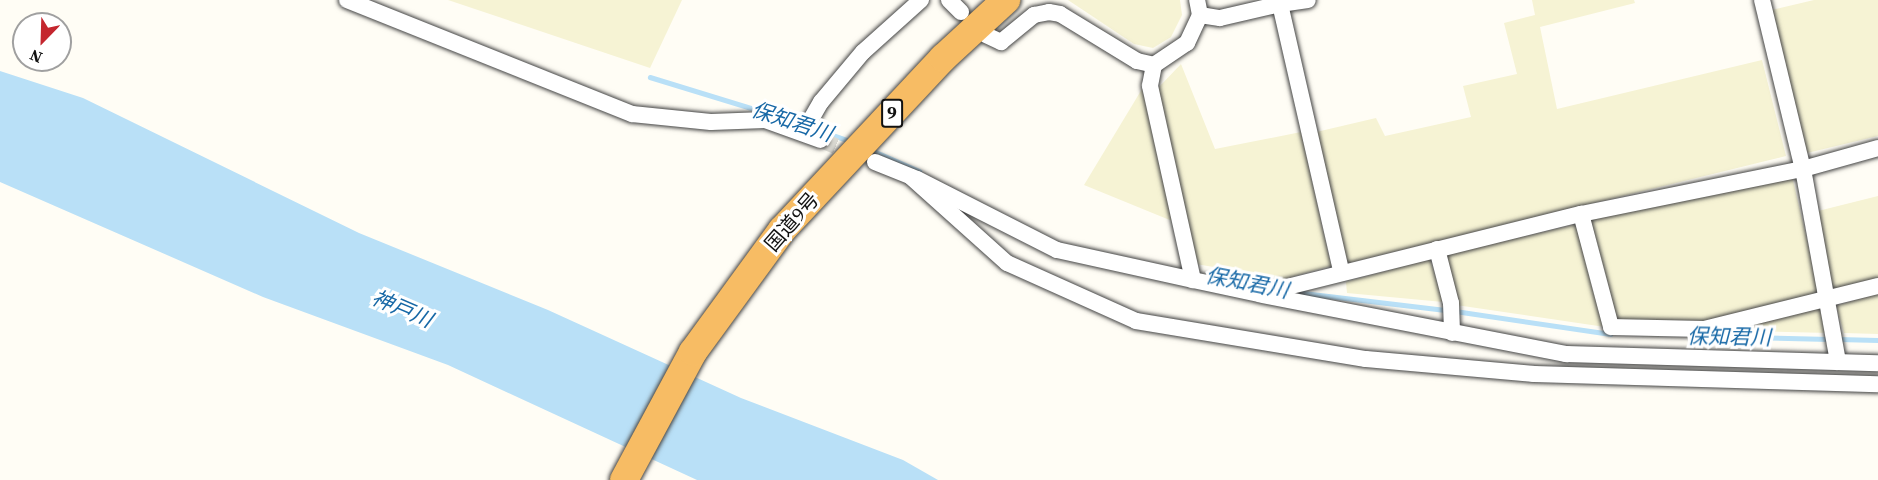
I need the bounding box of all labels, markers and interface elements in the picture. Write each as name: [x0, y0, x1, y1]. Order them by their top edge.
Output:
north arrow: [12, 12, 72, 72]
text: N: [26, 44, 45, 69]
water label: 保知君川: [748, 97, 836, 147]
road number: 9: [880, 98, 904, 128]
street label: 国道9号: [760, 188, 824, 256]
water label: 保知君川: [1203, 263, 1291, 303]
water label: 神戸川: [368, 285, 436, 333]
water label: 保知君川: [1687, 324, 1771, 350]

